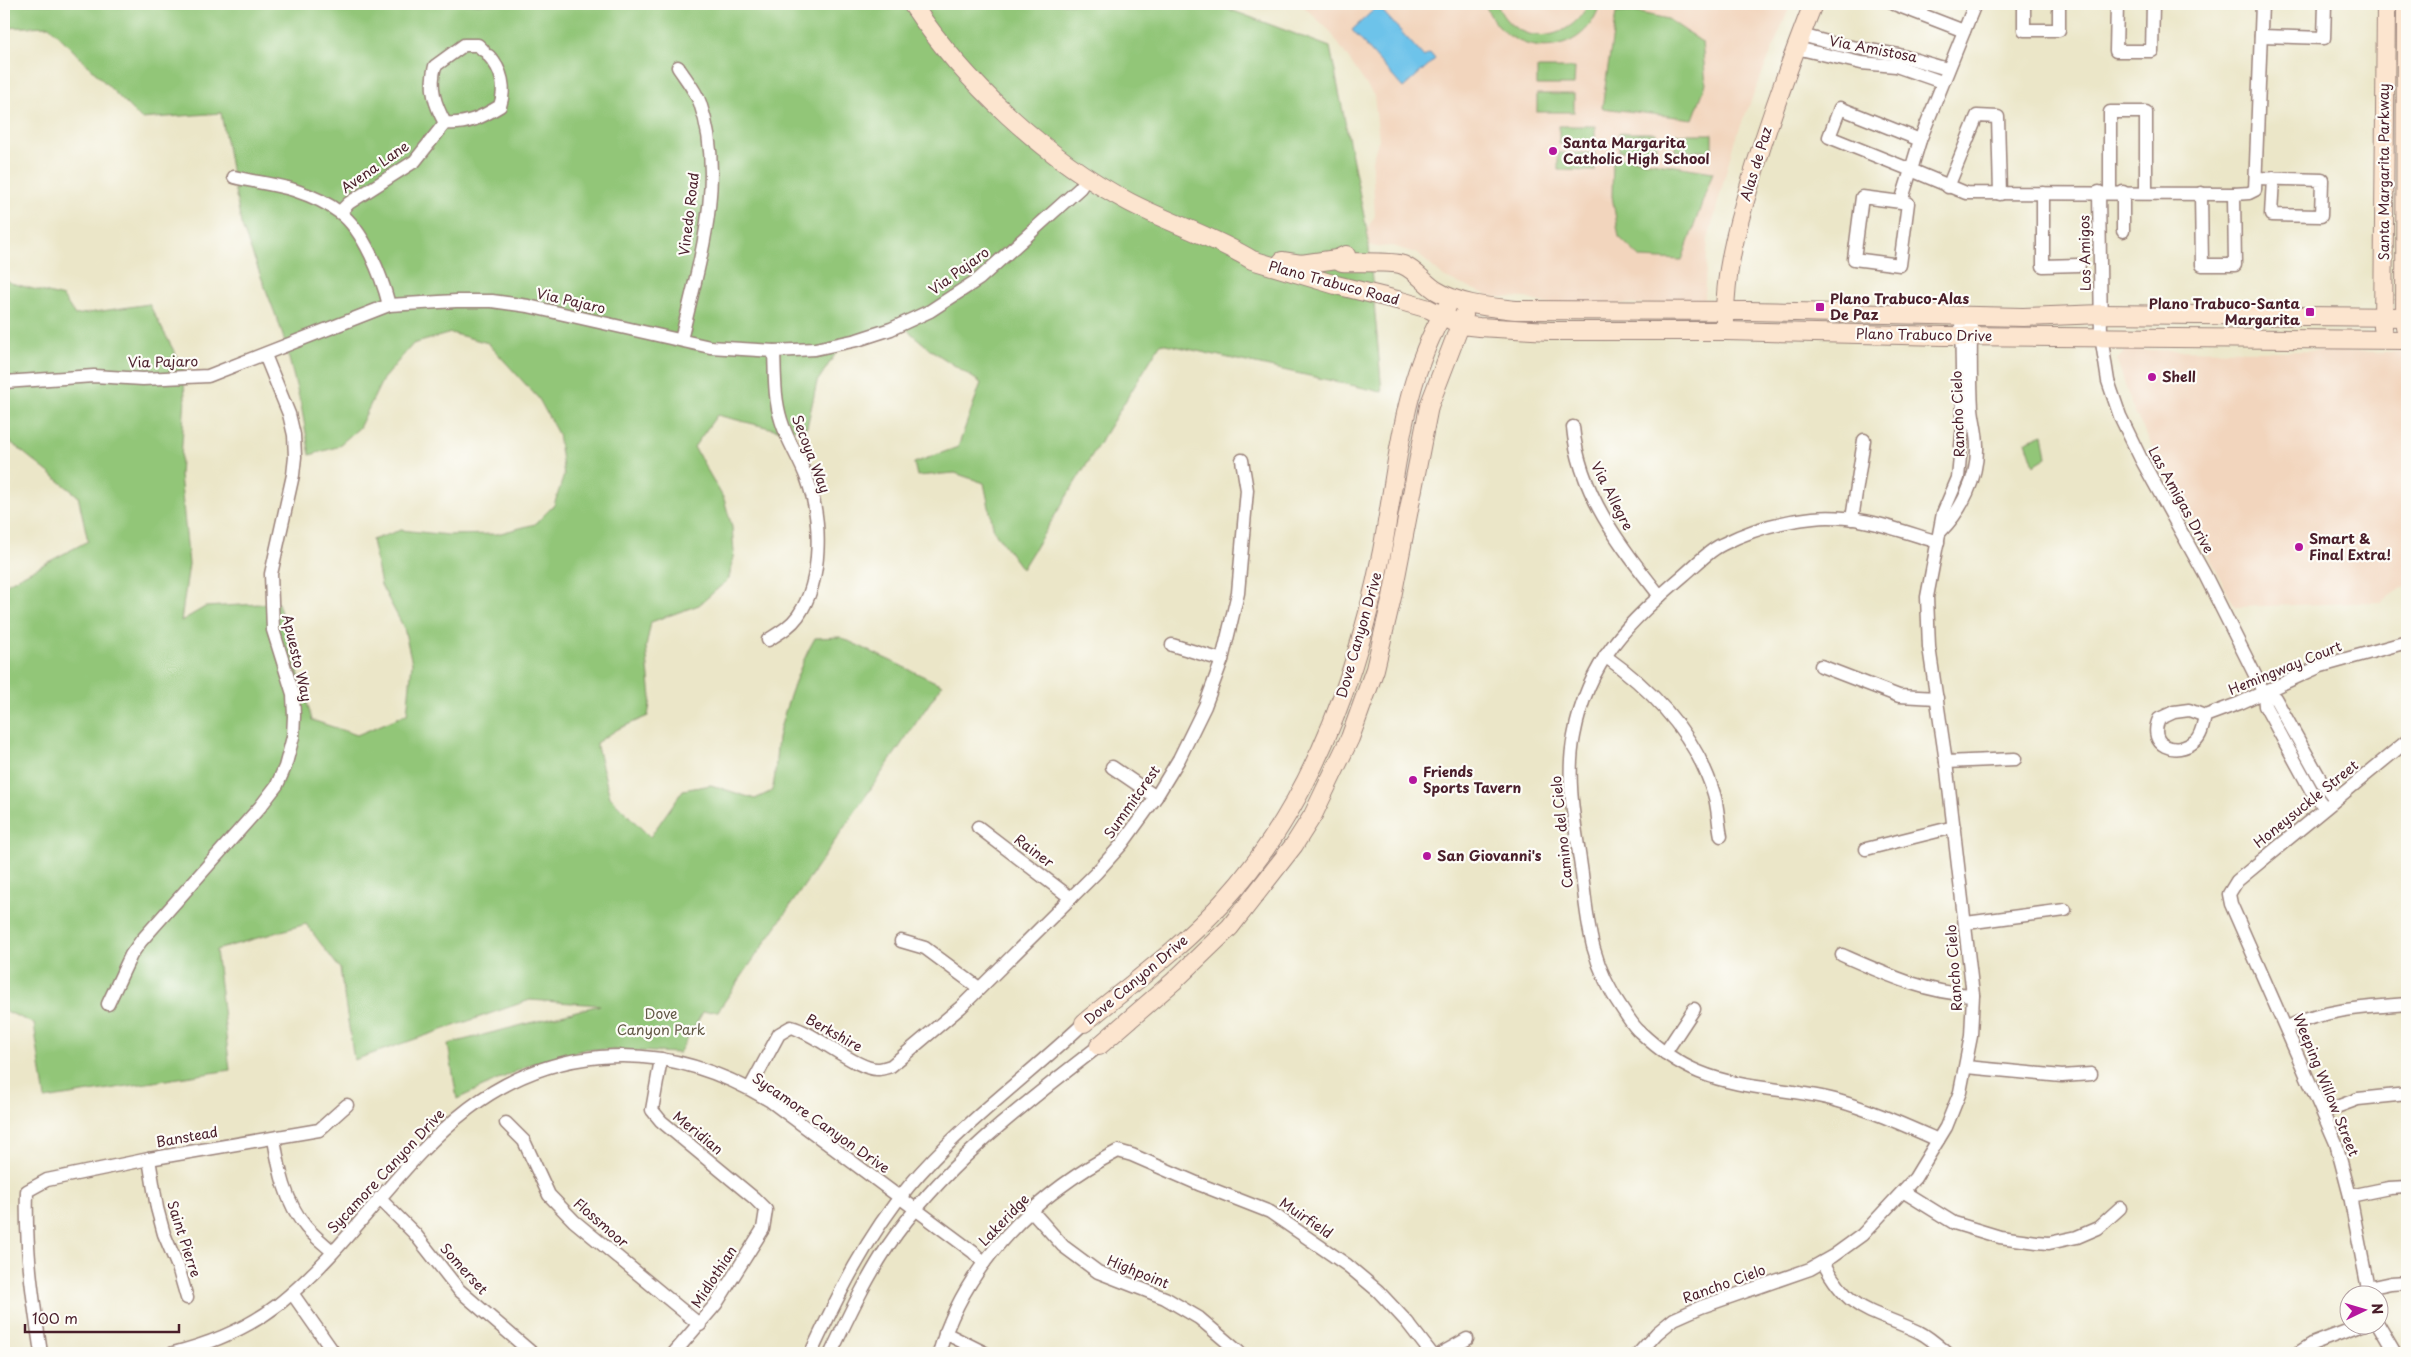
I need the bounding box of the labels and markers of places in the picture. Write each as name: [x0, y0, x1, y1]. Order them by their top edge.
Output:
place label: Santa Margarita Catholic High School: [1563, 132, 1710, 169]
marker: Santa Margarita Catholic High School: [1547, 145, 1559, 157]
place label: Plano Trabuco-Alas De Paz: [1830, 288, 1969, 325]
place label: Plano Trabuco-Santa Margarita: [2149, 293, 2301, 330]
marker: Plano Trabuco-Alas De Paz: [1814, 301, 1826, 313]
marker: Plano Trabuco-Santa Margarita: [2304, 306, 2316, 318]
place label: Shell: [2162, 366, 2196, 387]
marker: Shell: [2146, 371, 2158, 383]
place label: Smart & Final Extra!: [2309, 528, 2391, 565]
marker: Smart & Final Extra!: [2293, 541, 2305, 553]
place label: Friends Sports Tavern: [1423, 761, 1521, 798]
marker: Friends Sports Tavern: [1407, 774, 1419, 786]
place label: San Giovanni's: [1437, 845, 1542, 866]
marker: San Giovanni's: [1421, 850, 1433, 862]

